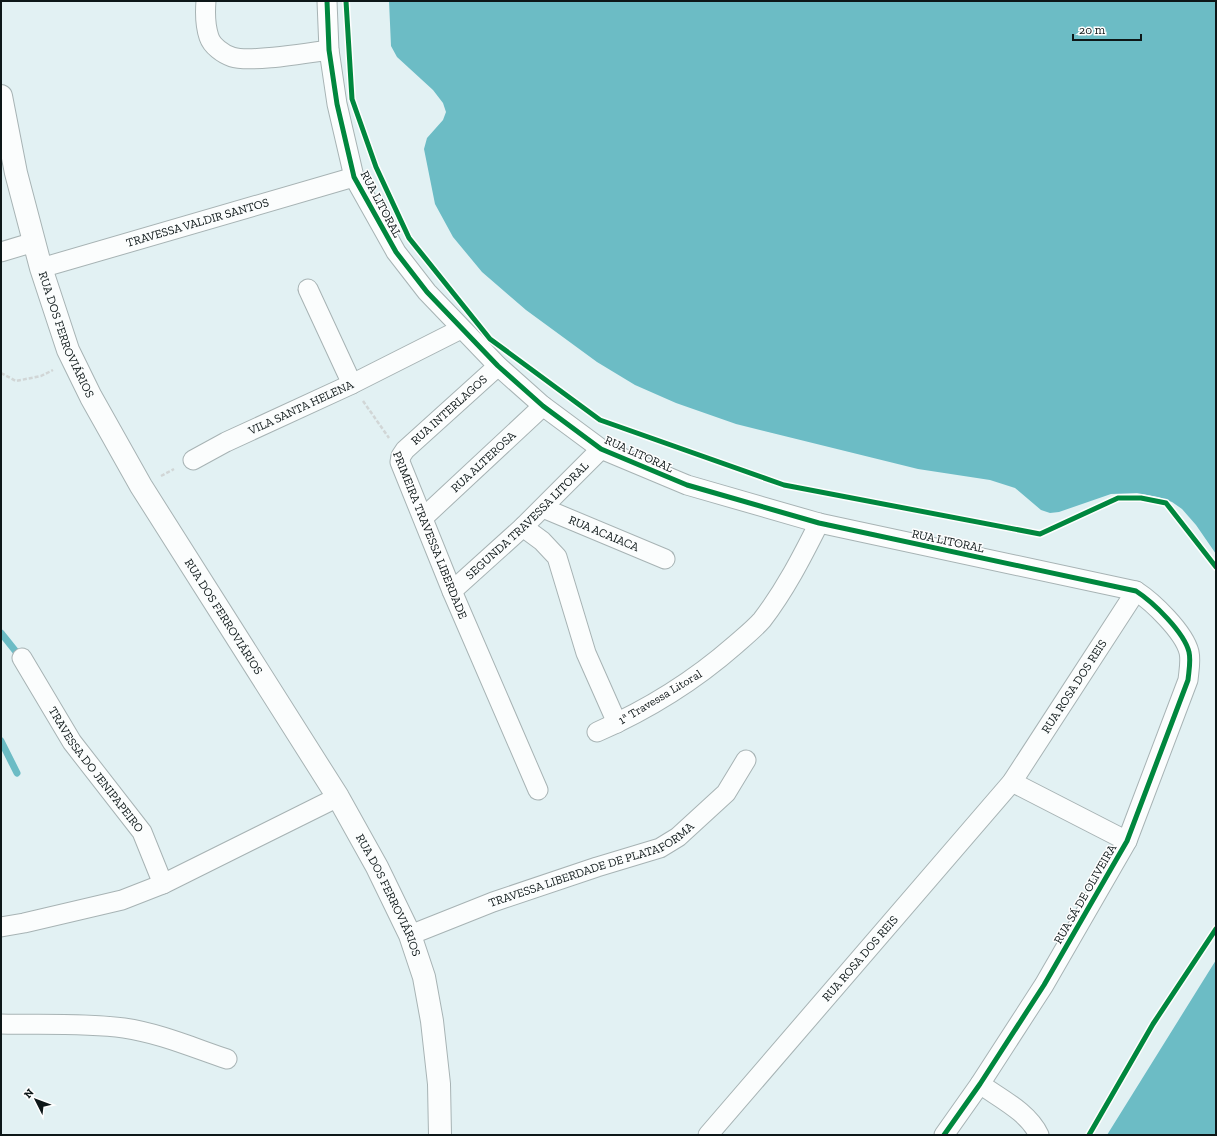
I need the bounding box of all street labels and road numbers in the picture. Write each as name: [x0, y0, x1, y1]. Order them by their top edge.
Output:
street label: RUA LITORAL: [358, 168, 405, 240]
street label: TRAVESSA VALDIR SANTOS: [125, 195, 270, 250]
street label: RUA DOS FERROVIÁRIOS: [36, 270, 97, 400]
street label: RUA INTERLAGOS: [408, 372, 490, 448]
street label: VILA SANTA HELENA: [245, 377, 356, 438]
street label: RUA ALTEROSA: [448, 428, 519, 495]
street label: RUA LITORAL: [603, 433, 676, 476]
street label: PRIMEIRA TRAVESSA LIBERDADE: [390, 449, 470, 621]
street label: SEGUNDA TRAVESSA LITORAL: [463, 458, 592, 582]
street label: RUA ACAIACA: [567, 513, 641, 554]
street label: RUA LITORAL: [911, 527, 986, 556]
street label: RUA DOS FERROVIÁRIOS: [182, 556, 266, 677]
street label: RUA ROSA DOS REIS: [1039, 637, 1110, 736]
street label: 1ª Travessa Litoral: [616, 667, 704, 727]
street label: TRAVESSA DO JENIPAPEIRO: [46, 704, 147, 835]
street label: TRAVESSA LIBERDADE DE PLATAFORMA: [487, 819, 697, 910]
street label: RUA DOS FERROVIÁRIOS: [353, 831, 424, 958]
street label: RUA SÁ DE OLIVEIRA: [1050, 841, 1119, 946]
street label: RUA ROSA DOS REIS: [819, 913, 901, 1004]

